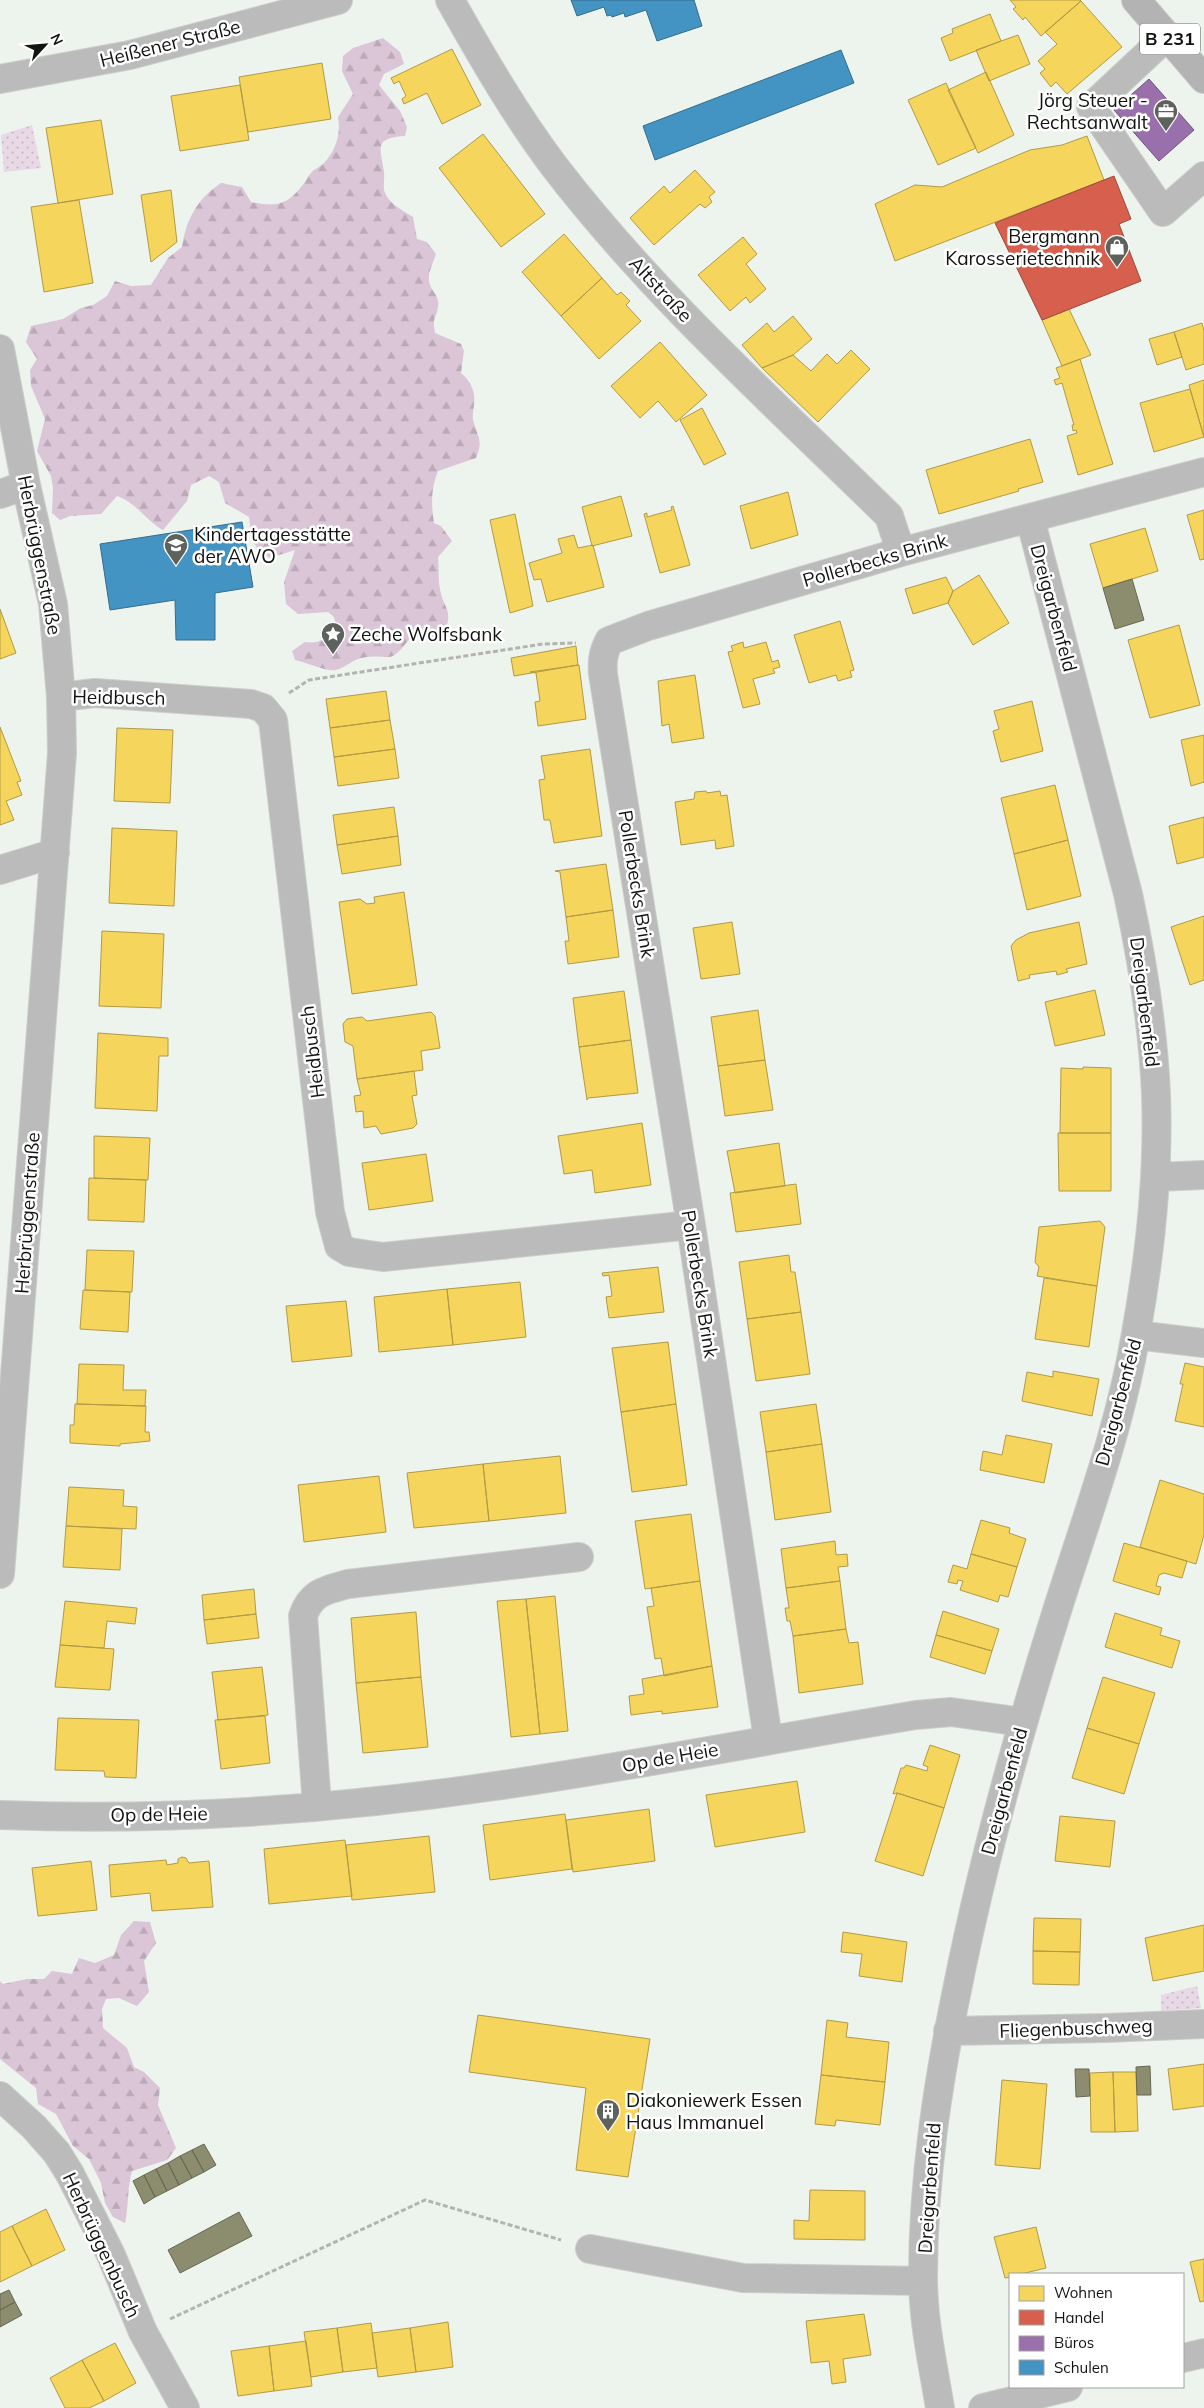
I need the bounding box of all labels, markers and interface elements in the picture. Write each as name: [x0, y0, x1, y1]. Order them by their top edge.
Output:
street label: Heißener Straße: [97, 14, 243, 72]
north arrow: [20, 20, 70, 70]
road number: B 231: [1140, 23, 1200, 54]
text: N: [46, 31, 67, 48]
place label: Jörg Steuer - Rechtsanwalt: [1027, 88, 1148, 134]
office icon: Jörg Steuer - Rechtsanwalt: [1153, 98, 1179, 132]
place label: Bergmann Karosserietechnik: [945, 224, 1100, 270]
shop icon: Bergmann Karosserietechnik: [1104, 234, 1130, 268]
street label: Altstraße: [624, 251, 698, 327]
street label: Herbrüggenstraße: [13, 473, 67, 637]
place label: Kindertagesstätte der AWO: [194, 522, 351, 568]
street label: Pollerbecks Brink: [800, 528, 950, 592]
school or university icon: Kindertagesstätte der AWO: [163, 532, 189, 566]
street label: Dreigarbenfeld: [1025, 542, 1083, 674]
place icon: Zeche Wolfsbank: [320, 621, 346, 655]
place label: Zeche Wolfsbank: [350, 622, 502, 646]
street label: Heidbusch: [72, 684, 166, 710]
street label: Pollerbecks Brink: [613, 808, 661, 960]
street label: Dreigarbenfeld: [1125, 936, 1165, 1068]
street label: Heidbusch: [294, 1004, 330, 1100]
street label: Herbrüggenstraße: [9, 1131, 45, 1295]
street label: Pollerbecks Brink: [676, 1208, 724, 1360]
street label: Dreigarbenfeld: [1089, 1336, 1147, 1468]
street label: Dreigarbenfeld: [975, 1725, 1033, 1857]
street label: Op de Heie: [620, 1737, 720, 1777]
street label: Op de Heie: [110, 1801, 208, 1827]
street label: Fliegenbuschweg: [999, 2013, 1153, 2043]
place label: Diakoniewerk Essen Haus Immanuel: [626, 2088, 802, 2134]
building icon: Diakoniewerk Essen Haus Immanuel: [595, 2098, 621, 2132]
street label: Dreigarbenfeld: [912, 2122, 946, 2254]
street label: Herbrüggenbusch: [58, 2168, 146, 2322]
legend: [1009, 2273, 1184, 2388]
text: Wohnen: [1054, 2283, 1113, 2302]
text: Handel: [1054, 2308, 1104, 2327]
text: Büros: [1054, 2333, 1094, 2352]
text: Schulen: [1054, 2358, 1109, 2377]

